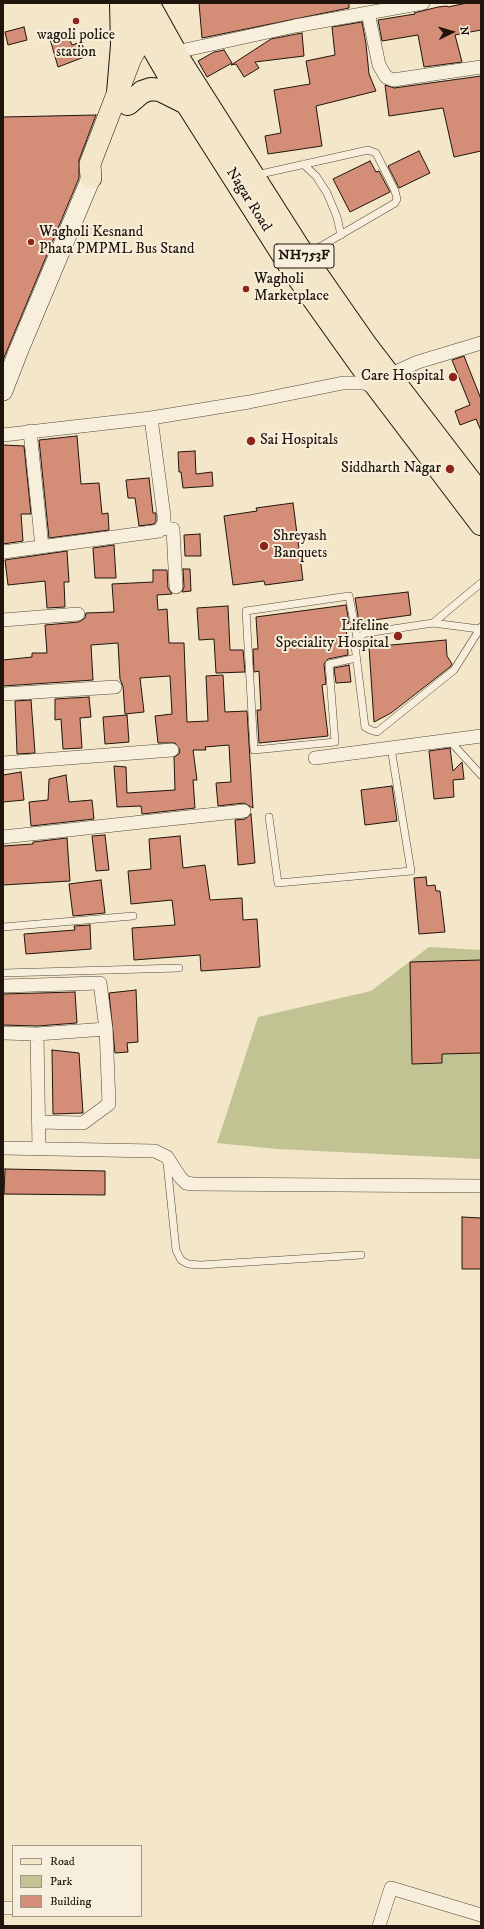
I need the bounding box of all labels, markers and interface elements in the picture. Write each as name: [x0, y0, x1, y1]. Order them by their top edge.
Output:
north arrow: [432, 12, 472, 52]
marker: wagoli police station: [71, 16, 81, 26]
text: N: [457, 26, 471, 36]
place label: wagoli police station: [37, 27, 115, 62]
street label: Nagar Road: [221, 165, 275, 235]
place label: Wagholi Kesnand Phata PMPML Bus Stand: [39, 224, 194, 259]
marker: Wagholi Kesnand Phata PMPML Bus Stand: [26, 237, 36, 247]
road number: NH753F: [274, 244, 334, 268]
place label: Wagholi Marketplace: [254, 271, 329, 306]
marker: Wagholi Marketplace: [241, 284, 251, 294]
place label: Care Hospital: [361, 368, 444, 386]
marker: Care Hospital: [447, 371, 459, 383]
place label: Sai Hospitals: [260, 432, 338, 450]
marker: Sai Hospitals: [245, 435, 257, 447]
place label: Siddharth Nagar: [341, 460, 441, 478]
marker: Siddharth Nagar: [444, 463, 456, 475]
place label: Shreyash Banquets: [273, 528, 327, 563]
marker: Shreyash Banquets: [258, 540, 270, 552]
place label: Lifeline Speciality Hospital: [276, 618, 389, 653]
marker: Lifeline Speciality Hospital: [392, 630, 404, 642]
legend: [12, 1845, 142, 1917]
text: Road: [50, 1854, 75, 1869]
text: Park: [50, 1874, 72, 1889]
text: Building: [50, 1894, 91, 1909]

